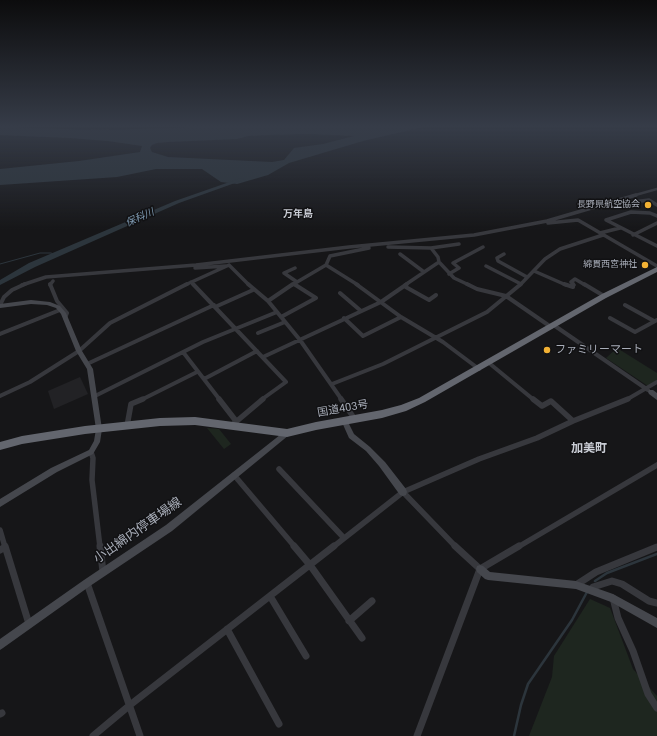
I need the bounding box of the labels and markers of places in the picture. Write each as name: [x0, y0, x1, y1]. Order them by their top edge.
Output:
place label: 長野県航空協会: [577, 200, 640, 210]
marker: 長野県航空協会: [643, 200, 653, 210]
place label: 綿貫西宮神社: [583, 260, 637, 270]
marker: 綿貫西宮神社: [640, 260, 650, 270]
place label: ファミリーマート: [555, 343, 643, 357]
marker: ファミリーマート: [542, 345, 552, 355]

